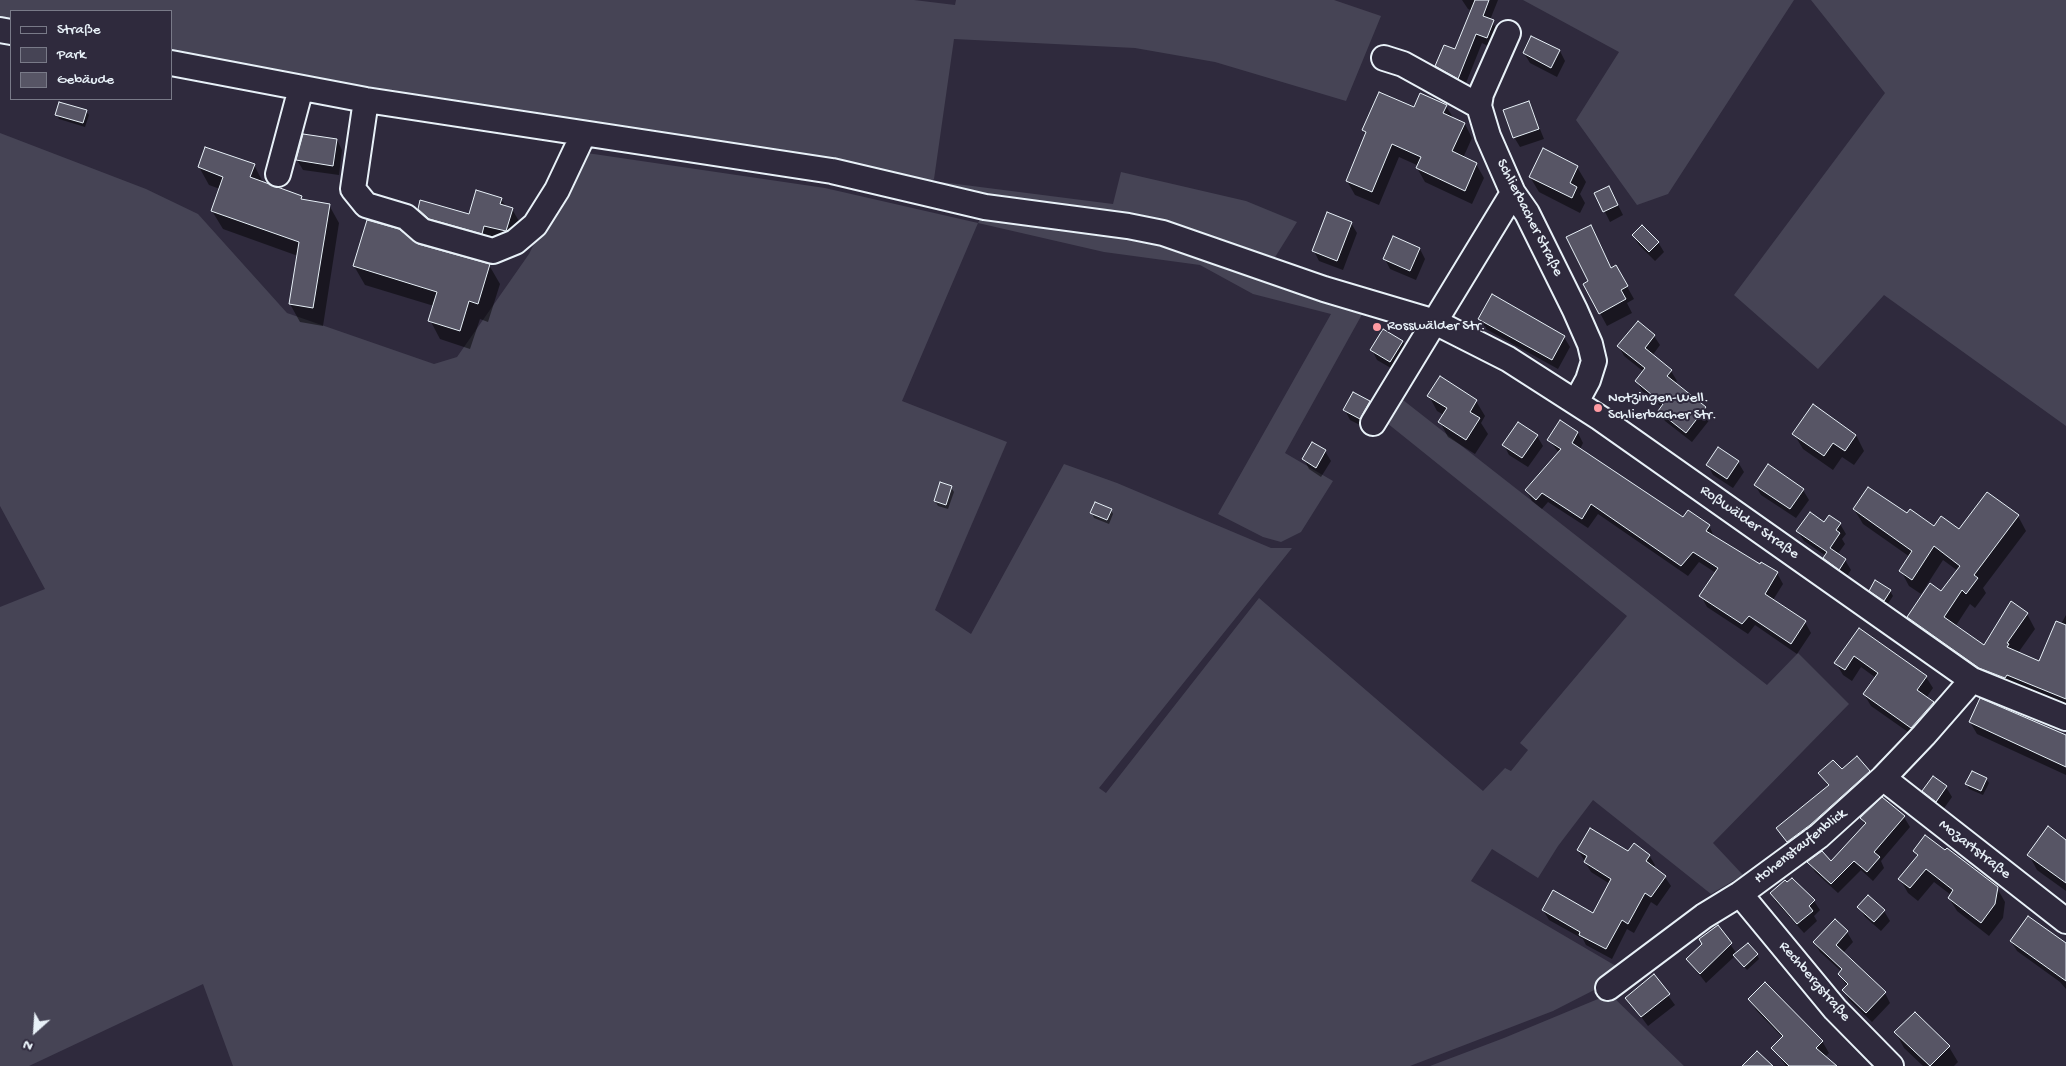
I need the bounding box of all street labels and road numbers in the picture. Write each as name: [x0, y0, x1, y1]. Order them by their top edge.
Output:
street label: Schlierbacher Straße: [1492, 156, 1566, 280]
street label: Roßwälder Straße: [1696, 482, 1802, 564]
street label: Hohenstaufenblick: [1751, 805, 1851, 889]
street label: Mozartstraße: [1934, 816, 2014, 884]
street label: Rechbergstraße: [1774, 938, 1854, 1026]

